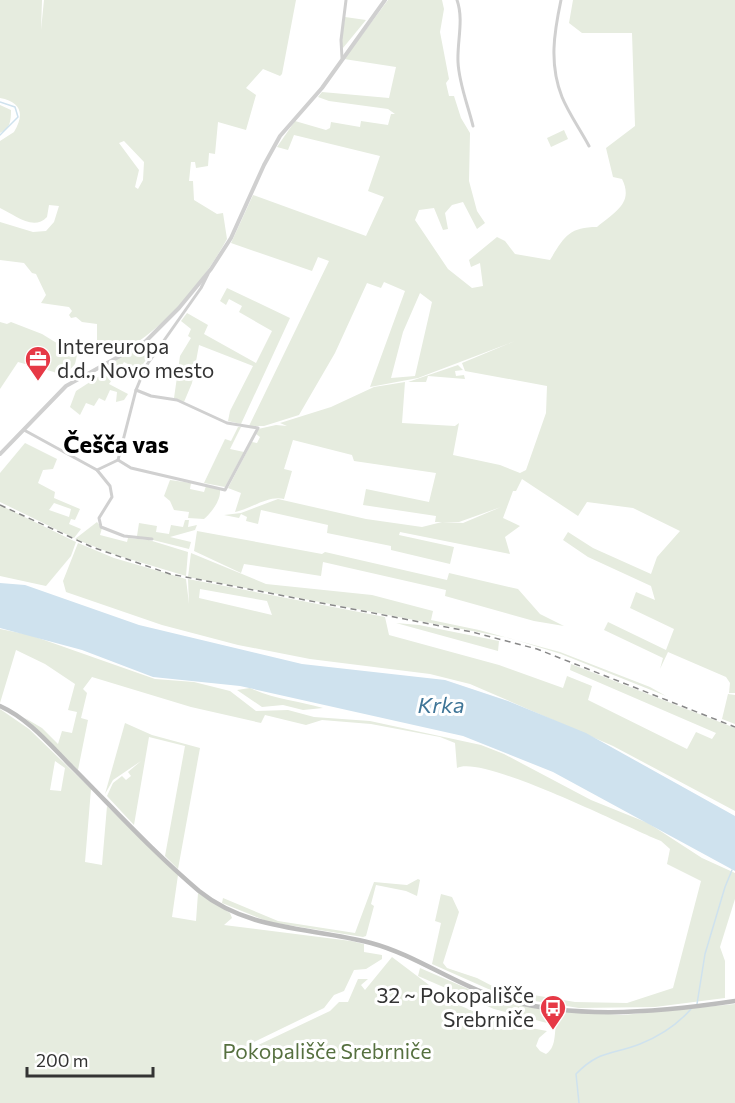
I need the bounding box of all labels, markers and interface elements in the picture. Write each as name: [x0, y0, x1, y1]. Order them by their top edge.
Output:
place label: Intereuropa d.d., Novo mesto: [57, 333, 214, 382]
office icon: Intereuropa d.d., Novo mesto: [23, 344, 53, 382]
district label: Češča vas: [63, 429, 169, 458]
water label: Krka: [418, 691, 464, 718]
place label: 32 ~ Pokopališče Srebrniče: [376, 982, 534, 1031]
bus stop icon: 32 ~ Pokopališče Srebrniče: [538, 993, 568, 1031]
park label: Pokopališče Srebrniče: [222, 1038, 432, 1063]
scale bar: [27, 1040, 153, 1078]
text: 200 m: [36, 1049, 89, 1071]

